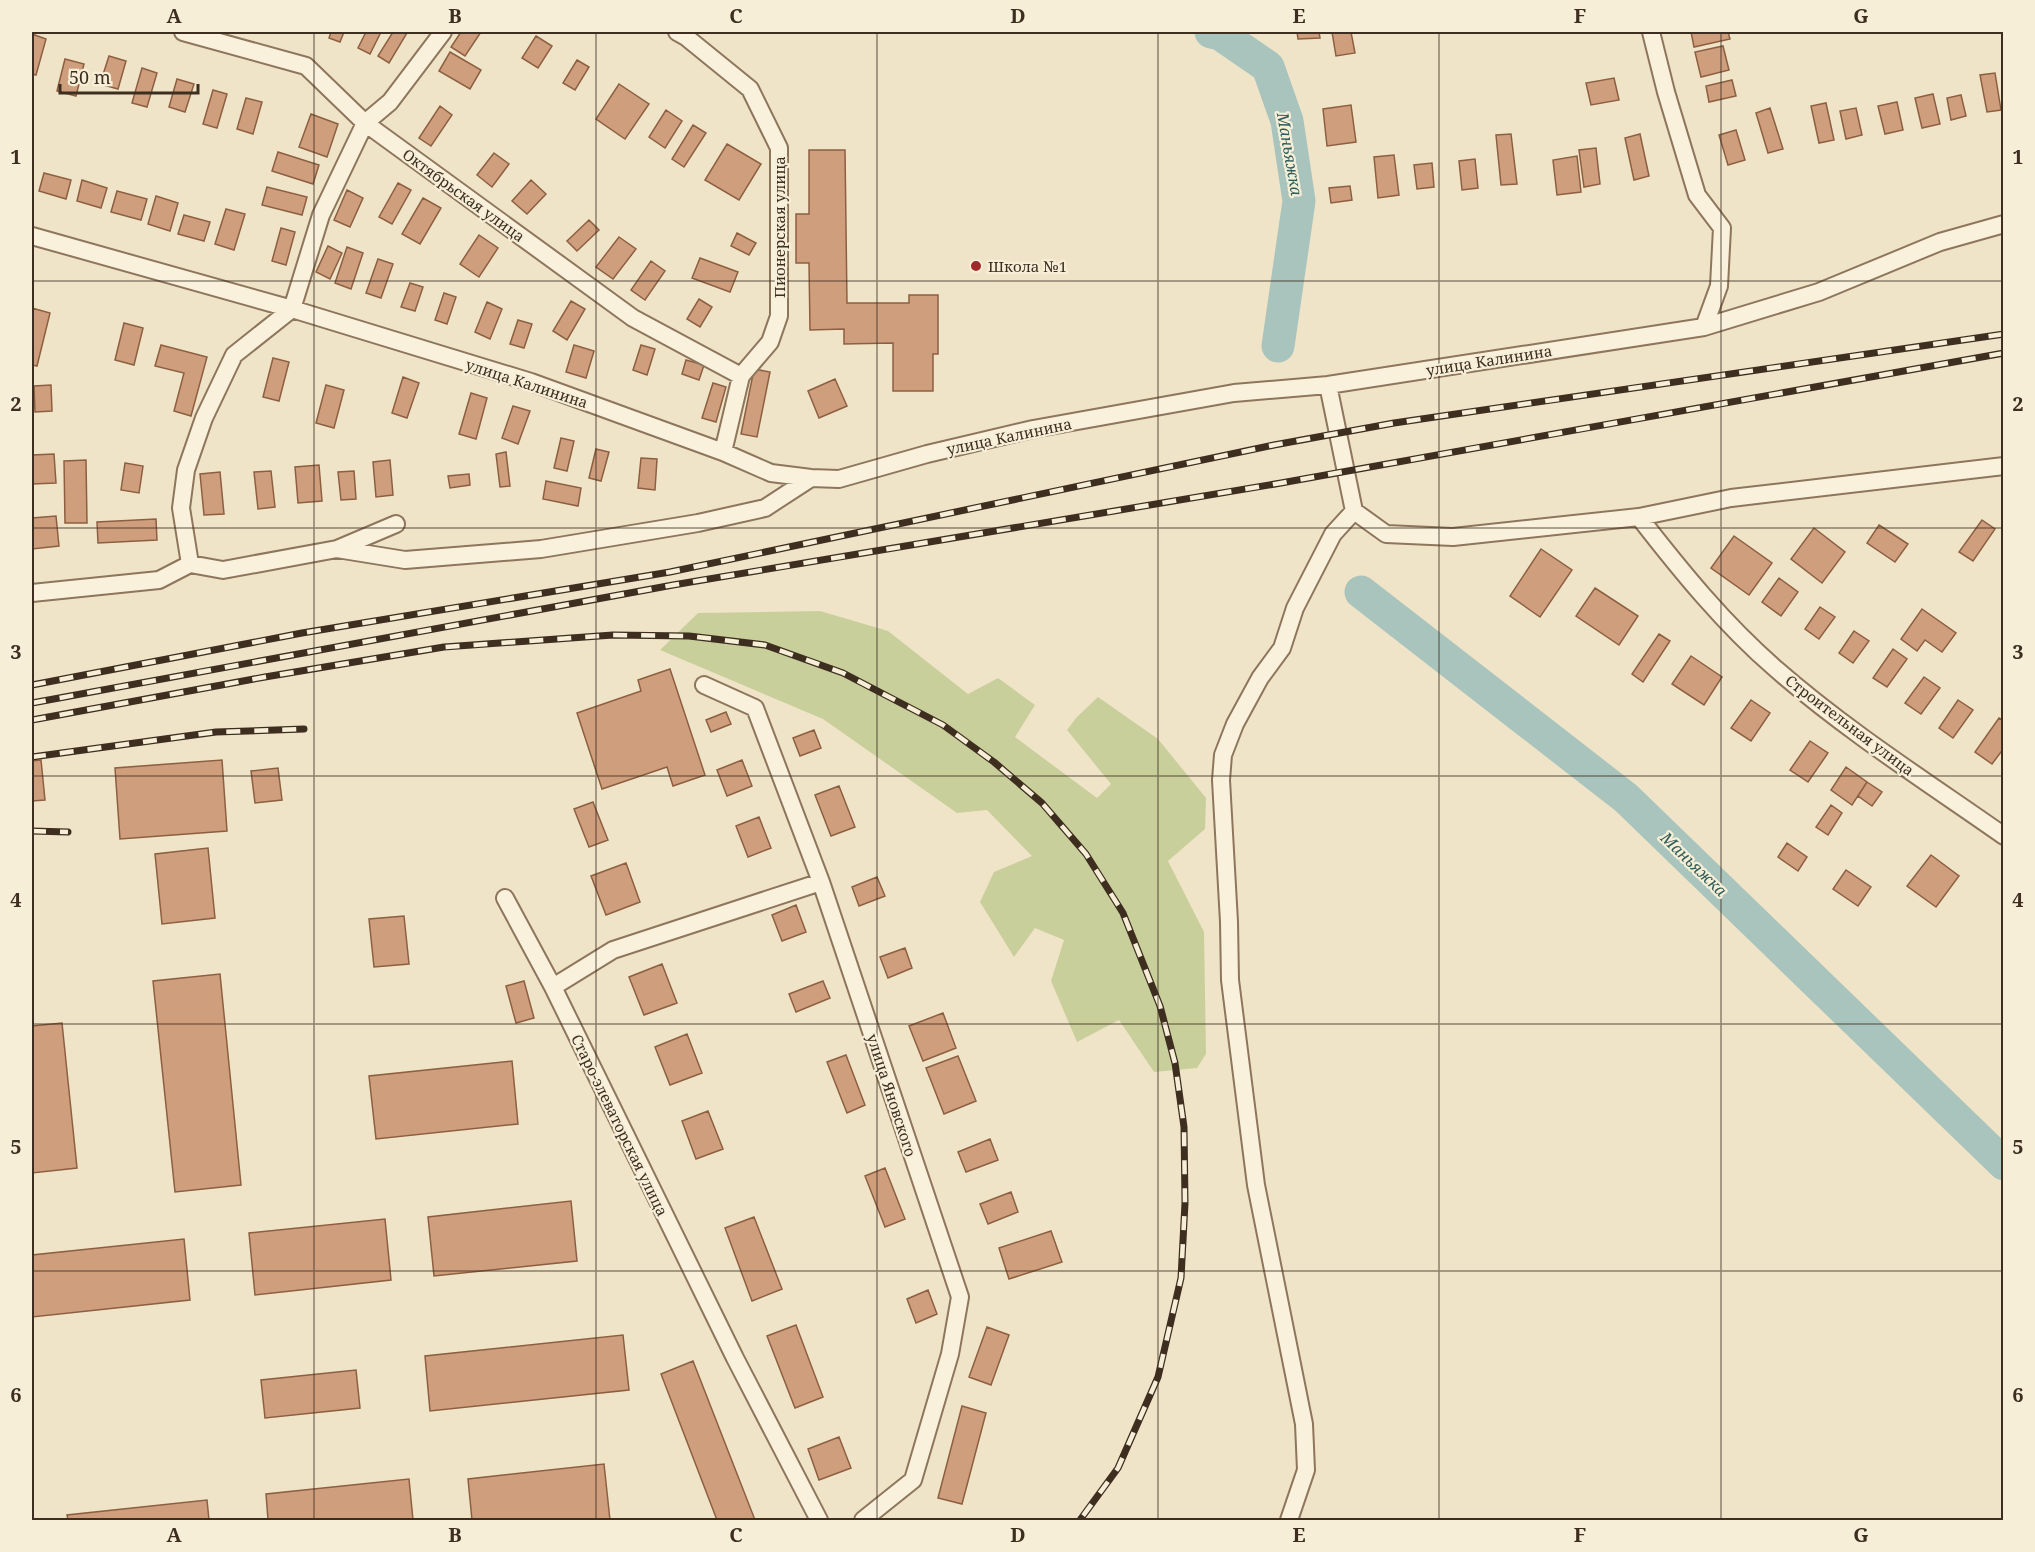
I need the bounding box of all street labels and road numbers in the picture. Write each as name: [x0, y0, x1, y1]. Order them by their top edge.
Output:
street label: Октябрьская улица: [399, 144, 529, 246]
street label: Пионерская улица: [769, 156, 789, 298]
street label: улица Калинина: [1425, 340, 1553, 380]
street label: улица Калинина: [463, 354, 591, 412]
street label: улица Калинина: [945, 413, 1073, 459]
street label: Строительная улица: [1782, 670, 1918, 780]
street label: Старо-элеваторская улица: [567, 1031, 673, 1219]
street label: улица Яновского: [863, 1031, 921, 1159]

